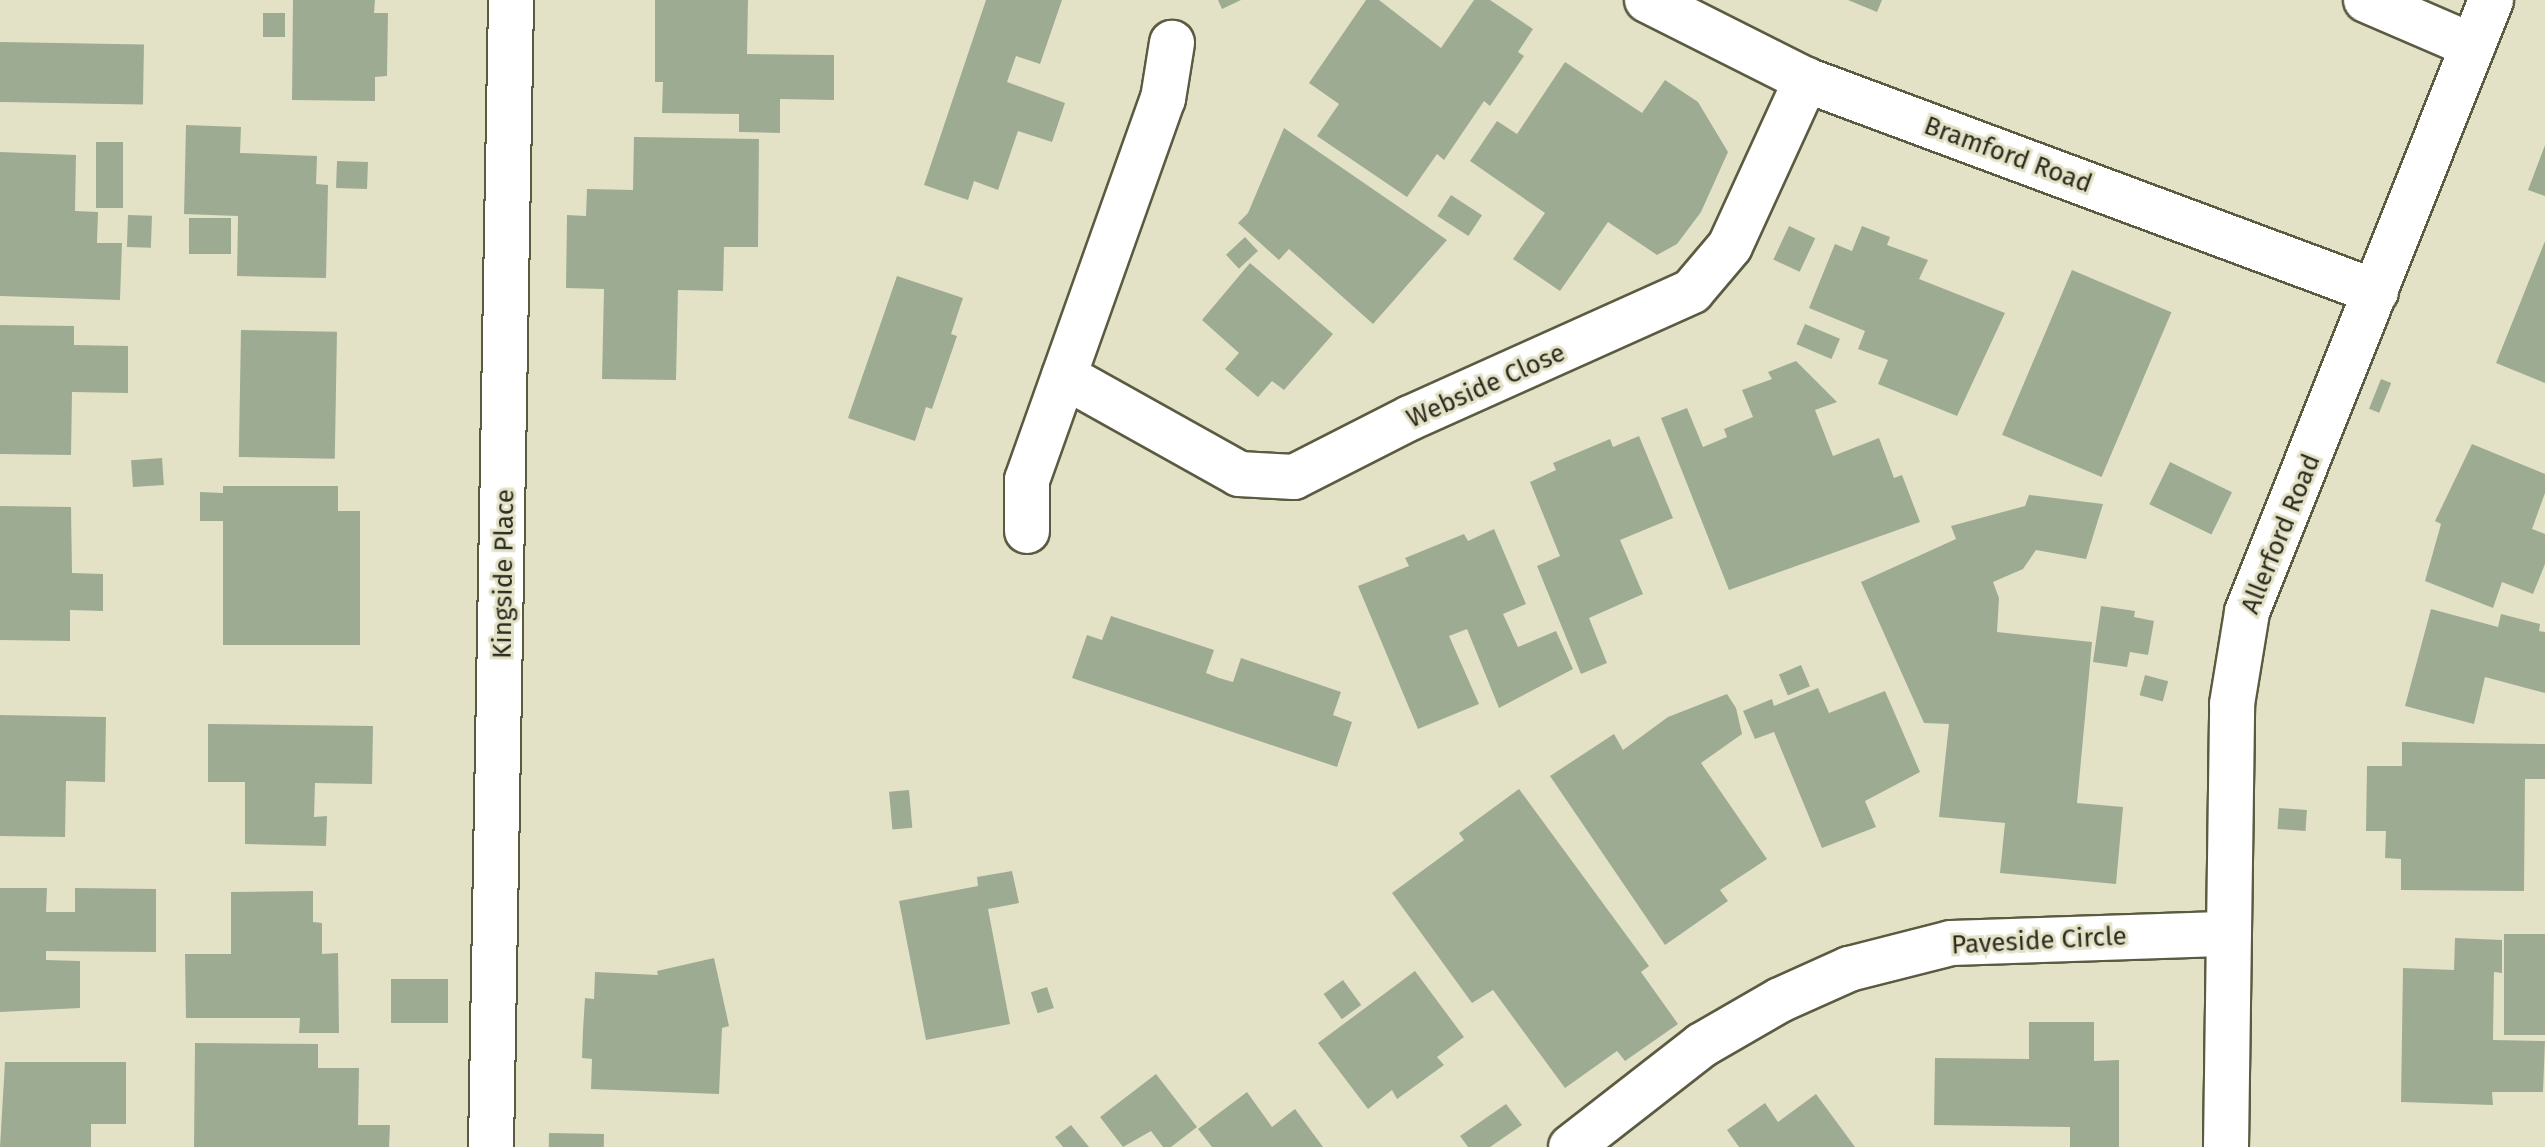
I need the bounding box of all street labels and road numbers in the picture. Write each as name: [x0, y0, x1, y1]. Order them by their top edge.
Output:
street label: Bramford Road: [1920, 110, 2096, 200]
street label: Webside Close: [1402, 337, 1570, 435]
street label: Allerford Road: [2235, 450, 2327, 618]
street label: Kingside Place: [487, 489, 521, 659]
street label: Paveside Circle: [1951, 921, 2127, 961]

